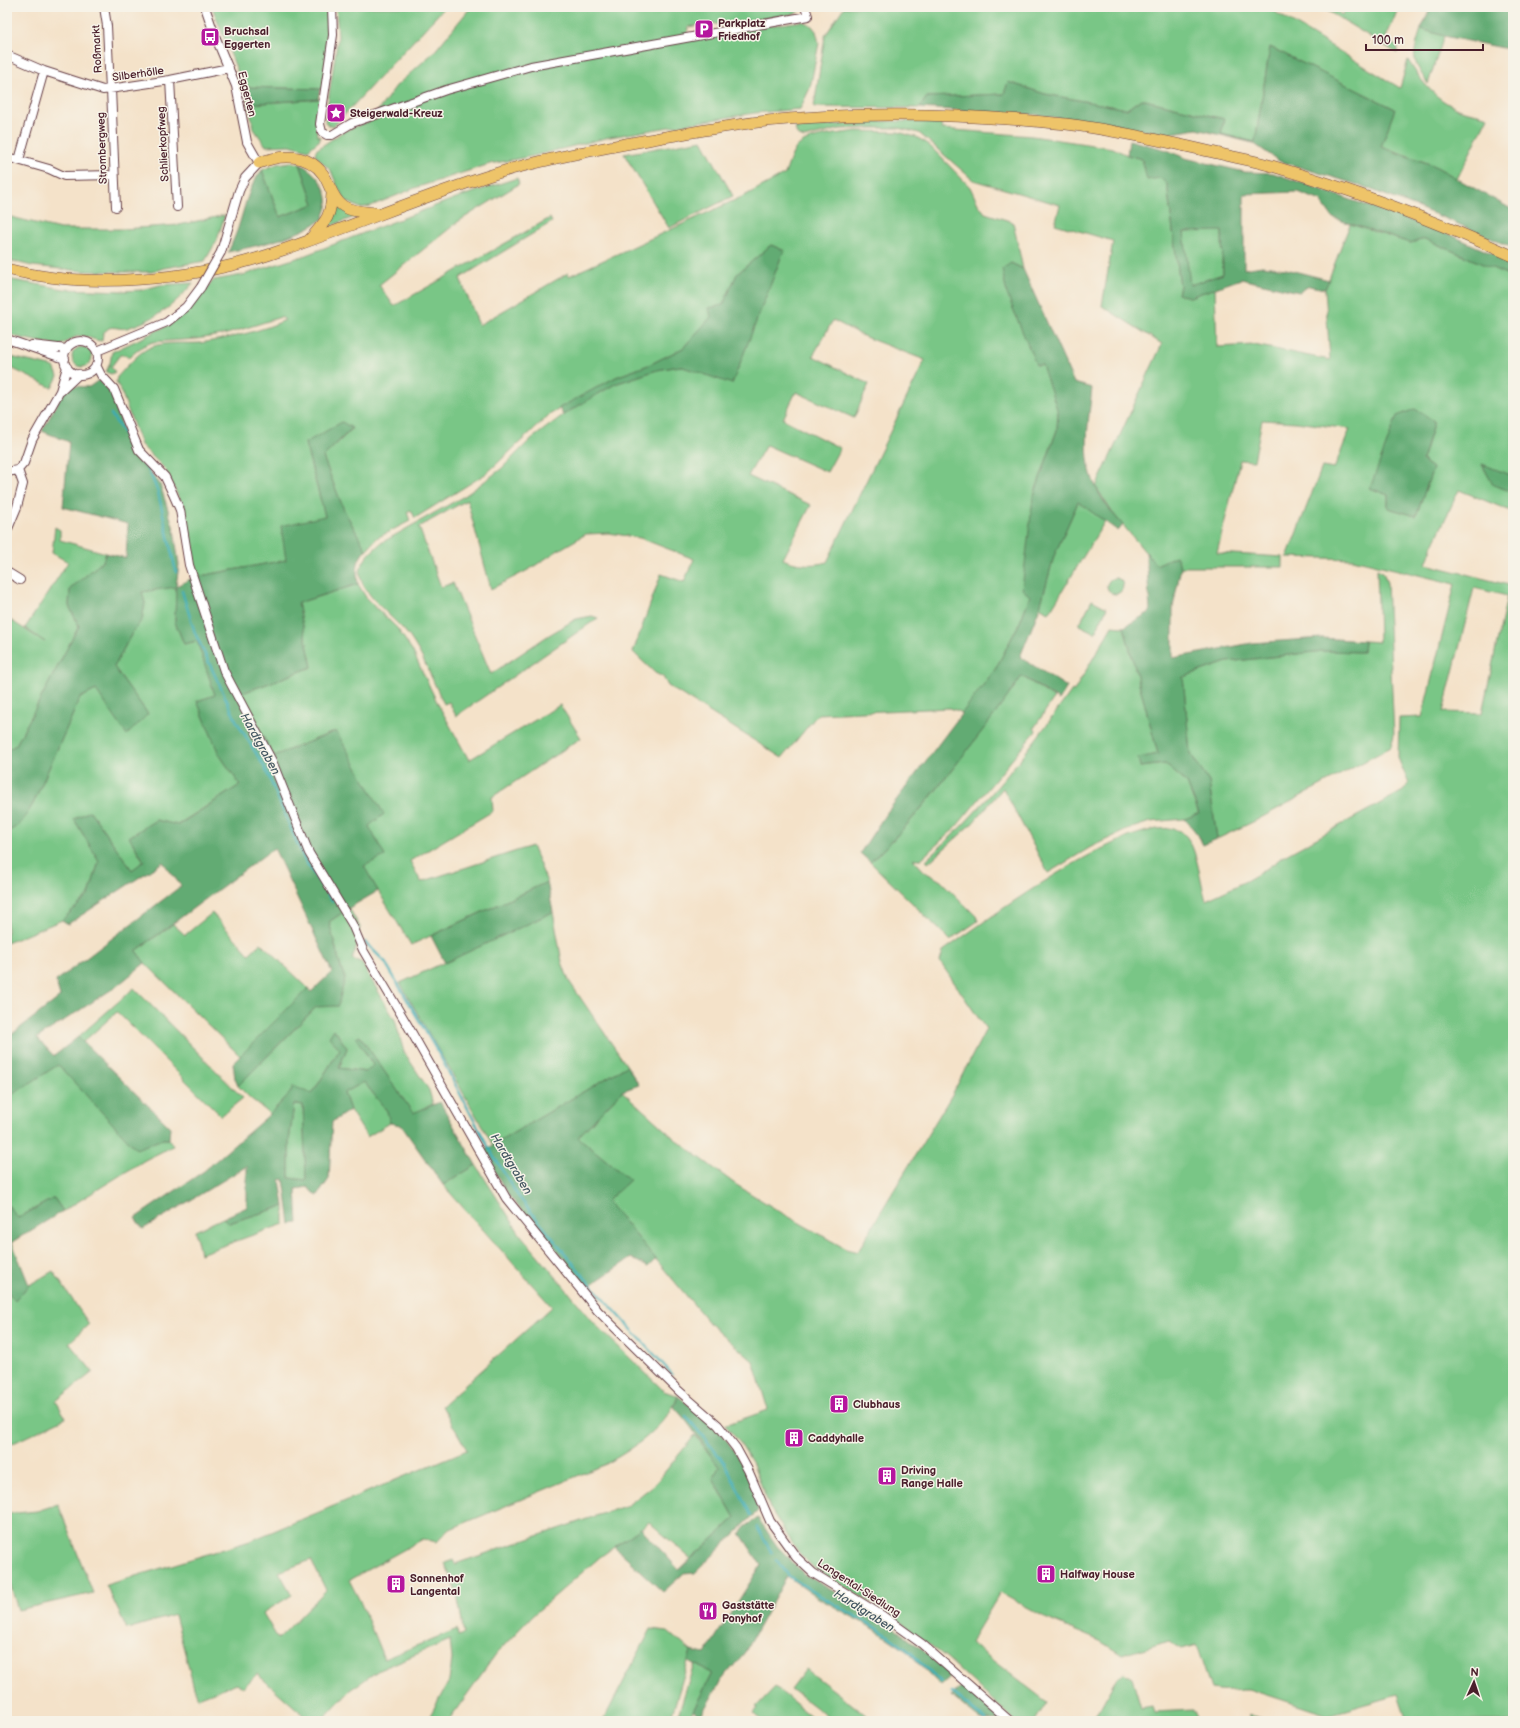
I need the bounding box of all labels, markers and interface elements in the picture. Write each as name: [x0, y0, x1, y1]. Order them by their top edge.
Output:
place label: Parkplatz Friedhof: [718, 17, 766, 43]
parking icon: Parkplatz Friedhof: [693, 18, 715, 40]
street label: Roßmarkt: [89, 24, 105, 74]
place label: Bruchsal Eggerten: [224, 25, 270, 51]
bus stop icon: Bruchsal Eggerten: [199, 26, 221, 48]
scale bar: [1366, 26, 1483, 52]
text: 100 m: [1372, 33, 1404, 48]
street label: Silberhölle: [111, 64, 165, 84]
street label: Eggerten: [235, 70, 259, 118]
place icon: Steigerwald-Kreuz: [325, 102, 347, 124]
street label: Schlierkopfweg: [155, 106, 171, 182]
place label: Steigerwald-Kreuz: [350, 107, 443, 120]
street label: Strombergweg: [94, 112, 110, 184]
water label: Hardtgraben: [237, 710, 283, 778]
water label: Hardtgraben: [487, 1131, 535, 1197]
building icon: Clubhaus: [828, 1393, 850, 1415]
place label: Clubhaus: [853, 1398, 901, 1411]
building icon: Caddyhalle: [783, 1427, 805, 1449]
place label: Caddyhalle: [808, 1432, 864, 1445]
place label: Driving Range Halle: [901, 1464, 963, 1490]
building icon: Driving Range Halle: [876, 1465, 898, 1487]
street label: Langental-Siedlung: [815, 1556, 903, 1620]
building icon: Halfway House: [1035, 1563, 1057, 1585]
place label: Halfway House: [1060, 1568, 1135, 1581]
place label: Sonnenhof Langental: [410, 1572, 465, 1598]
building icon: Sonnenhof Langental: [385, 1573, 407, 1595]
water label: Hardtgraben: [831, 1586, 897, 1636]
place label: Gaststätte Ponyhof: [722, 1599, 774, 1625]
restaurant icon: Gaststätte Ponyhof: [697, 1600, 719, 1622]
north arrow: [1454, 1662, 1494, 1702]
text: N: [1470, 1666, 1479, 1679]

